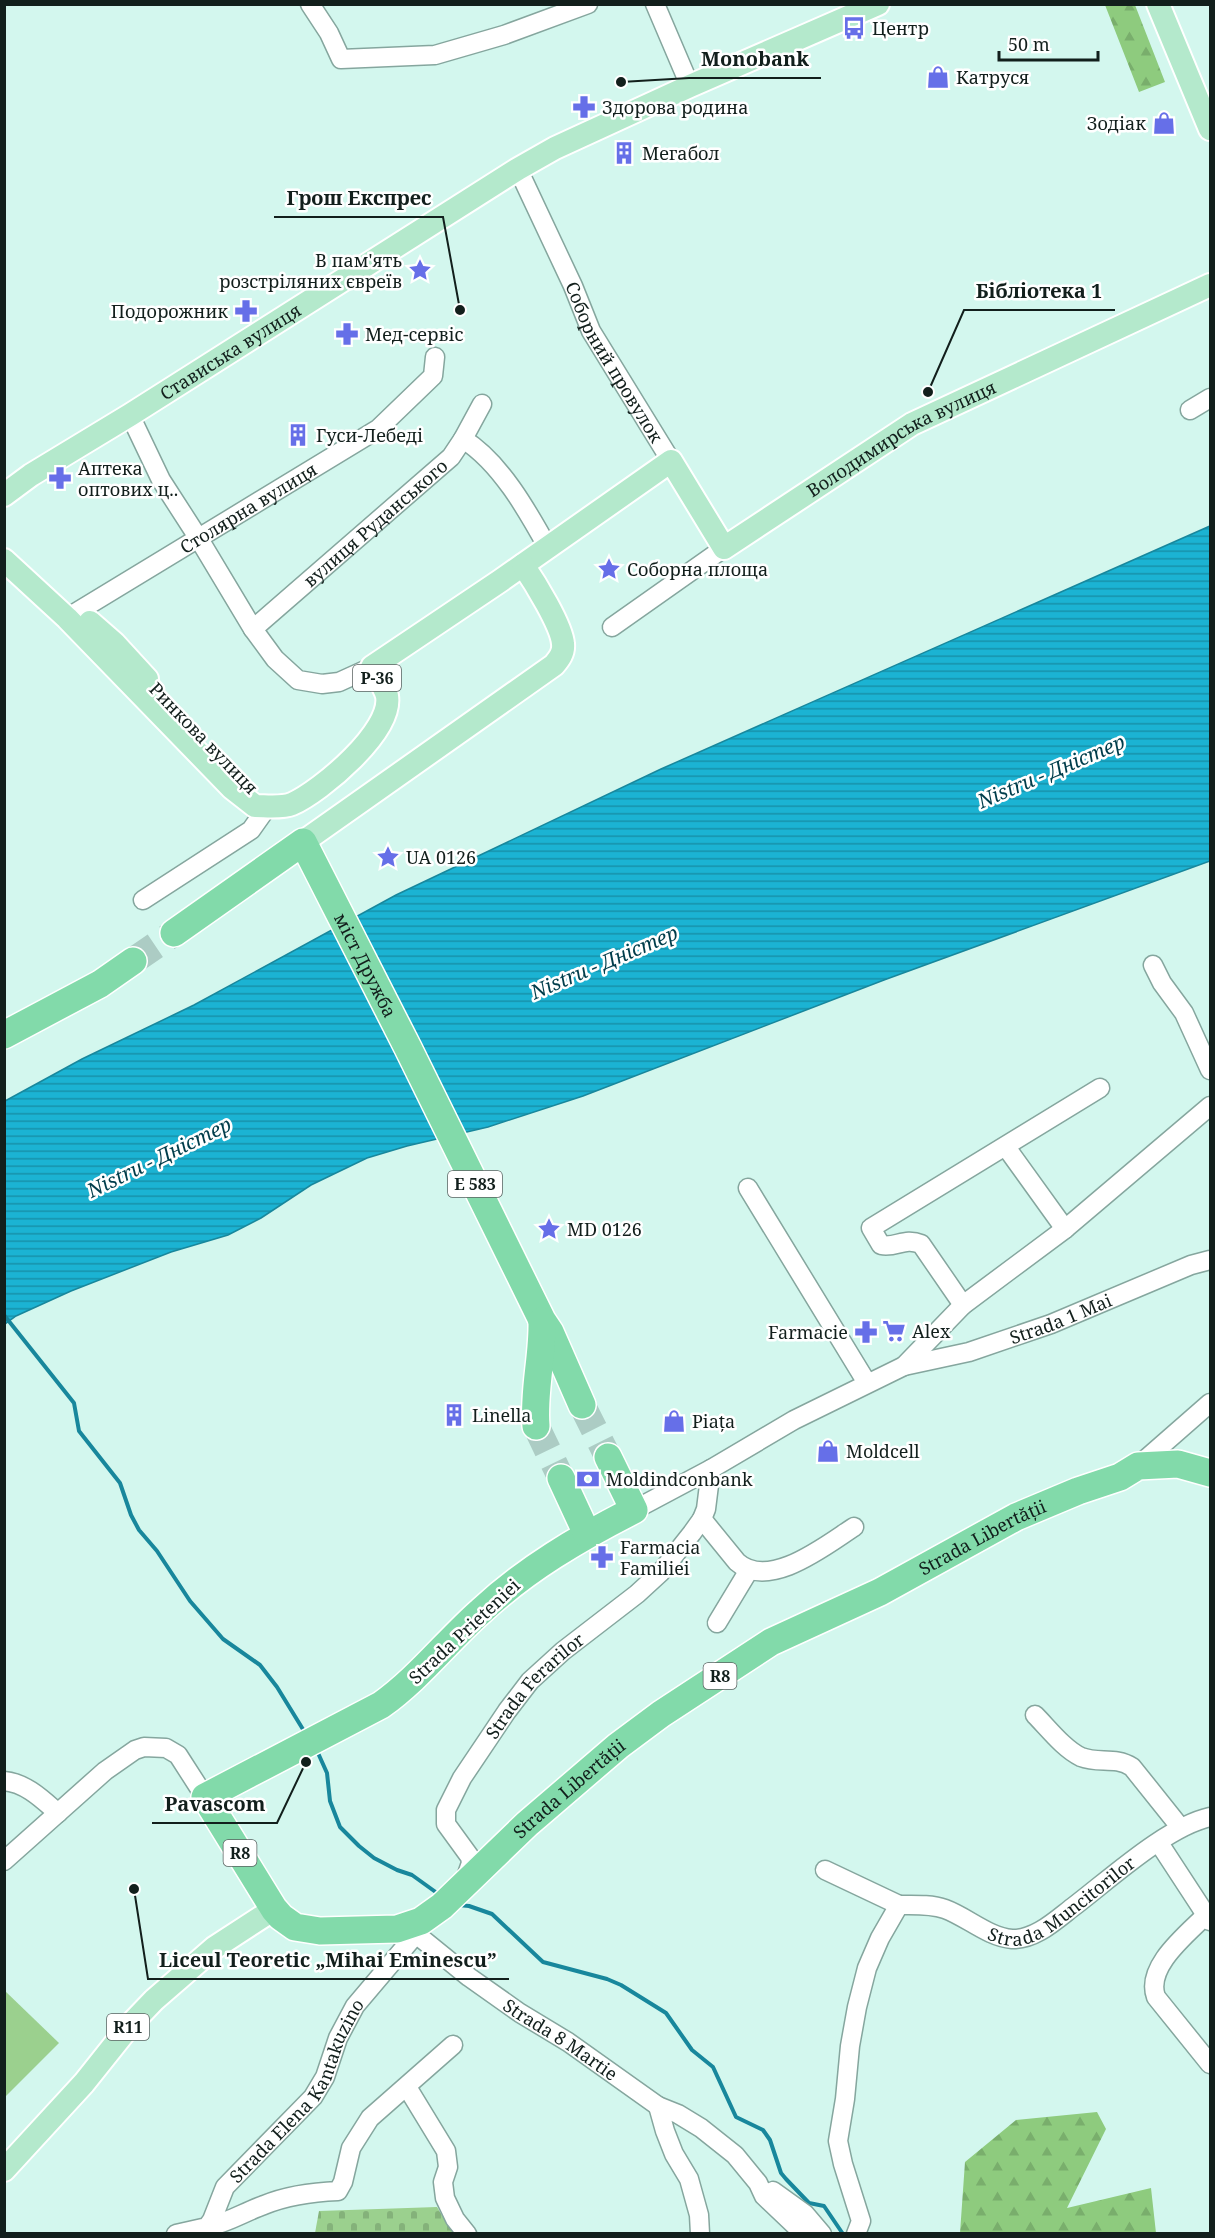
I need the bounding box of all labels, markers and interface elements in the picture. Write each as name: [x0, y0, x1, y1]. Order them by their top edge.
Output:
bus stop icon: Центр: [841, 15, 867, 41]
place label: Центр: [872, 16, 929, 40]
scale bar: [999, 24, 1098, 62]
text: 50 m: [1008, 32, 1050, 56]
callout: Monobank: [689, 40, 821, 78]
text: Monobank: [701, 45, 809, 72]
shop icon: Катруся: [925, 64, 951, 90]
place label: Катруся: [956, 65, 1029, 89]
pharmacy icon: Здорова родина: [571, 94, 597, 120]
place label: Здорова родина: [602, 95, 748, 119]
shop icon: Зодіак: [1151, 110, 1177, 136]
place label: Зодіак: [1087, 111, 1146, 135]
building icon: Мегабол: [611, 140, 637, 166]
place label: Мегабол: [642, 141, 720, 165]
callout: Грош Експрес: [274, 179, 443, 217]
text: Грош Експрес: [287, 184, 431, 211]
place label: В пам'ять розстріляних євреїв: [219, 248, 402, 293]
place icon: В пам'ять розстріляних євреїв: [407, 257, 433, 283]
callout: Бібліотека 1: [964, 272, 1115, 310]
text: Бібліотека 1: [976, 277, 1102, 304]
street label: Соборний провулок: [560, 278, 669, 447]
street label: Стависька вулиця: [155, 298, 305, 405]
pharmacy icon: Подорожник: [233, 298, 259, 324]
place label: Подорожник: [111, 299, 228, 323]
pharmacy icon: Мед-cервіс: [334, 321, 360, 347]
place label: Мед-cервіс: [365, 322, 464, 346]
street label: Володимирська вулиця: [802, 375, 1000, 502]
building icon: Гуси-Лебеді: [285, 422, 311, 448]
place label: Гуси-Лебеді: [316, 423, 423, 447]
street label: вулиця Руданського: [298, 454, 452, 592]
place label: Аптека оптових ц..: [78, 456, 178, 501]
street label: Столярна вулиця: [175, 457, 321, 559]
pharmacy icon: Аптека оптових ц..: [47, 465, 73, 491]
place icon: Соборна площа: [596, 556, 622, 582]
place label: Соборна площа: [627, 557, 768, 581]
road number: Р-36: [353, 665, 401, 691]
street label: Ринкова вулиця: [144, 677, 264, 799]
water label: Nistru - Дністер: [972, 728, 1129, 815]
place icon: UA 0126: [375, 844, 401, 870]
place label: UA 0126: [406, 845, 476, 869]
street label: міст Дружба: [329, 909, 402, 1021]
water label: Nistru - Дністер: [525, 919, 682, 1006]
water label: Nistru - Дністер: [81, 1110, 236, 1204]
road number: E 583: [448, 1171, 502, 1197]
place icon: MD 0126: [536, 1216, 562, 1242]
place label: MD 0126: [567, 1217, 642, 1241]
street label: Strada 1 Mai: [1006, 1288, 1116, 1349]
supermarket icon: Alex: [881, 1318, 907, 1344]
pharmacy icon: Farmacie: [853, 1319, 879, 1345]
place label: Alex: [912, 1319, 951, 1343]
place label: Farmacie: [768, 1320, 848, 1344]
building icon: Linella: [441, 1402, 467, 1428]
place label: Linella: [472, 1403, 532, 1427]
shop icon: Piața: [661, 1408, 687, 1434]
place label: Piața: [692, 1409, 735, 1433]
shop icon: Moldcell: [815, 1438, 841, 1464]
place label: Moldcell: [846, 1439, 920, 1463]
bank icon: Moldindconbank: [575, 1466, 601, 1492]
place label: Moldindconbank: [606, 1467, 753, 1491]
street label: Strada Libertății: [914, 1494, 1050, 1580]
place label: Farmacia Familiei: [620, 1535, 700, 1580]
pharmacy icon: Farmacia Familiei: [589, 1544, 615, 1570]
street label: Strada Prieteniei: [403, 1573, 525, 1689]
street label: Strada Ferarilor: [480, 1627, 589, 1743]
road number: R8: [704, 1663, 736, 1689]
street label: Strada Libertății: [508, 1733, 630, 1843]
callout: Pavascom: [152, 1785, 277, 1823]
text: Pavascom: [164, 1790, 266, 1817]
road number: R8: [224, 1840, 256, 1866]
street label: Strada Muncitorilor: [984, 1850, 1140, 1951]
callout: Liceul Teoretic „Mihai Eminescu”: [148, 1941, 509, 1979]
text: Liceul Teoretic „Mihai Eminescu”: [159, 1946, 497, 1973]
street label: Strada Elena Kantakuzino: [224, 1993, 369, 2188]
street label: Strada 8 Martie: [499, 1993, 623, 2086]
road number: R11: [107, 2014, 149, 2040]

